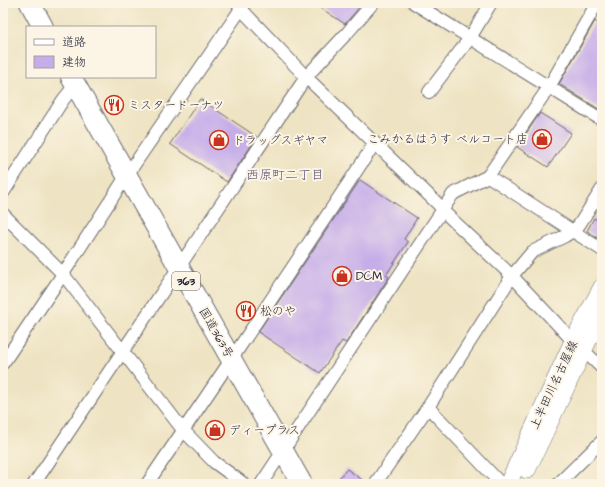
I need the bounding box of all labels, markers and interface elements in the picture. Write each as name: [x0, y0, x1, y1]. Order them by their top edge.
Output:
legend: [26, 26, 156, 78]
text: 道路: [62, 34, 86, 51]
text: 建物: [62, 54, 86, 71]
restaurant icon: ミスタードーナツ: [103, 94, 125, 116]
place label: ミスタードーナツ: [128, 97, 224, 114]
shop icon: こみかるはうす ベルコート店: [531, 128, 553, 150]
shop icon: ドラッグスギヤマ: [208, 129, 230, 151]
place label: こみかるはうす ベルコート店: [367, 131, 528, 148]
place label: ドラッグスギヤマ: [233, 132, 328, 149]
district label: 西原町二丁目: [246, 166, 324, 184]
shop icon: DCM: [331, 265, 353, 287]
place label: DCM: [356, 268, 382, 285]
road number: 363: [172, 272, 200, 290]
restaurant icon: 松のや: [235, 300, 257, 322]
place label: 松のや: [260, 303, 296, 320]
street label: 国道363号: [195, 305, 237, 361]
street label: 上半田川名古屋線: [526, 338, 582, 432]
shop icon: ディープラス: [204, 419, 226, 441]
place label: ディープラス: [229, 422, 300, 439]

